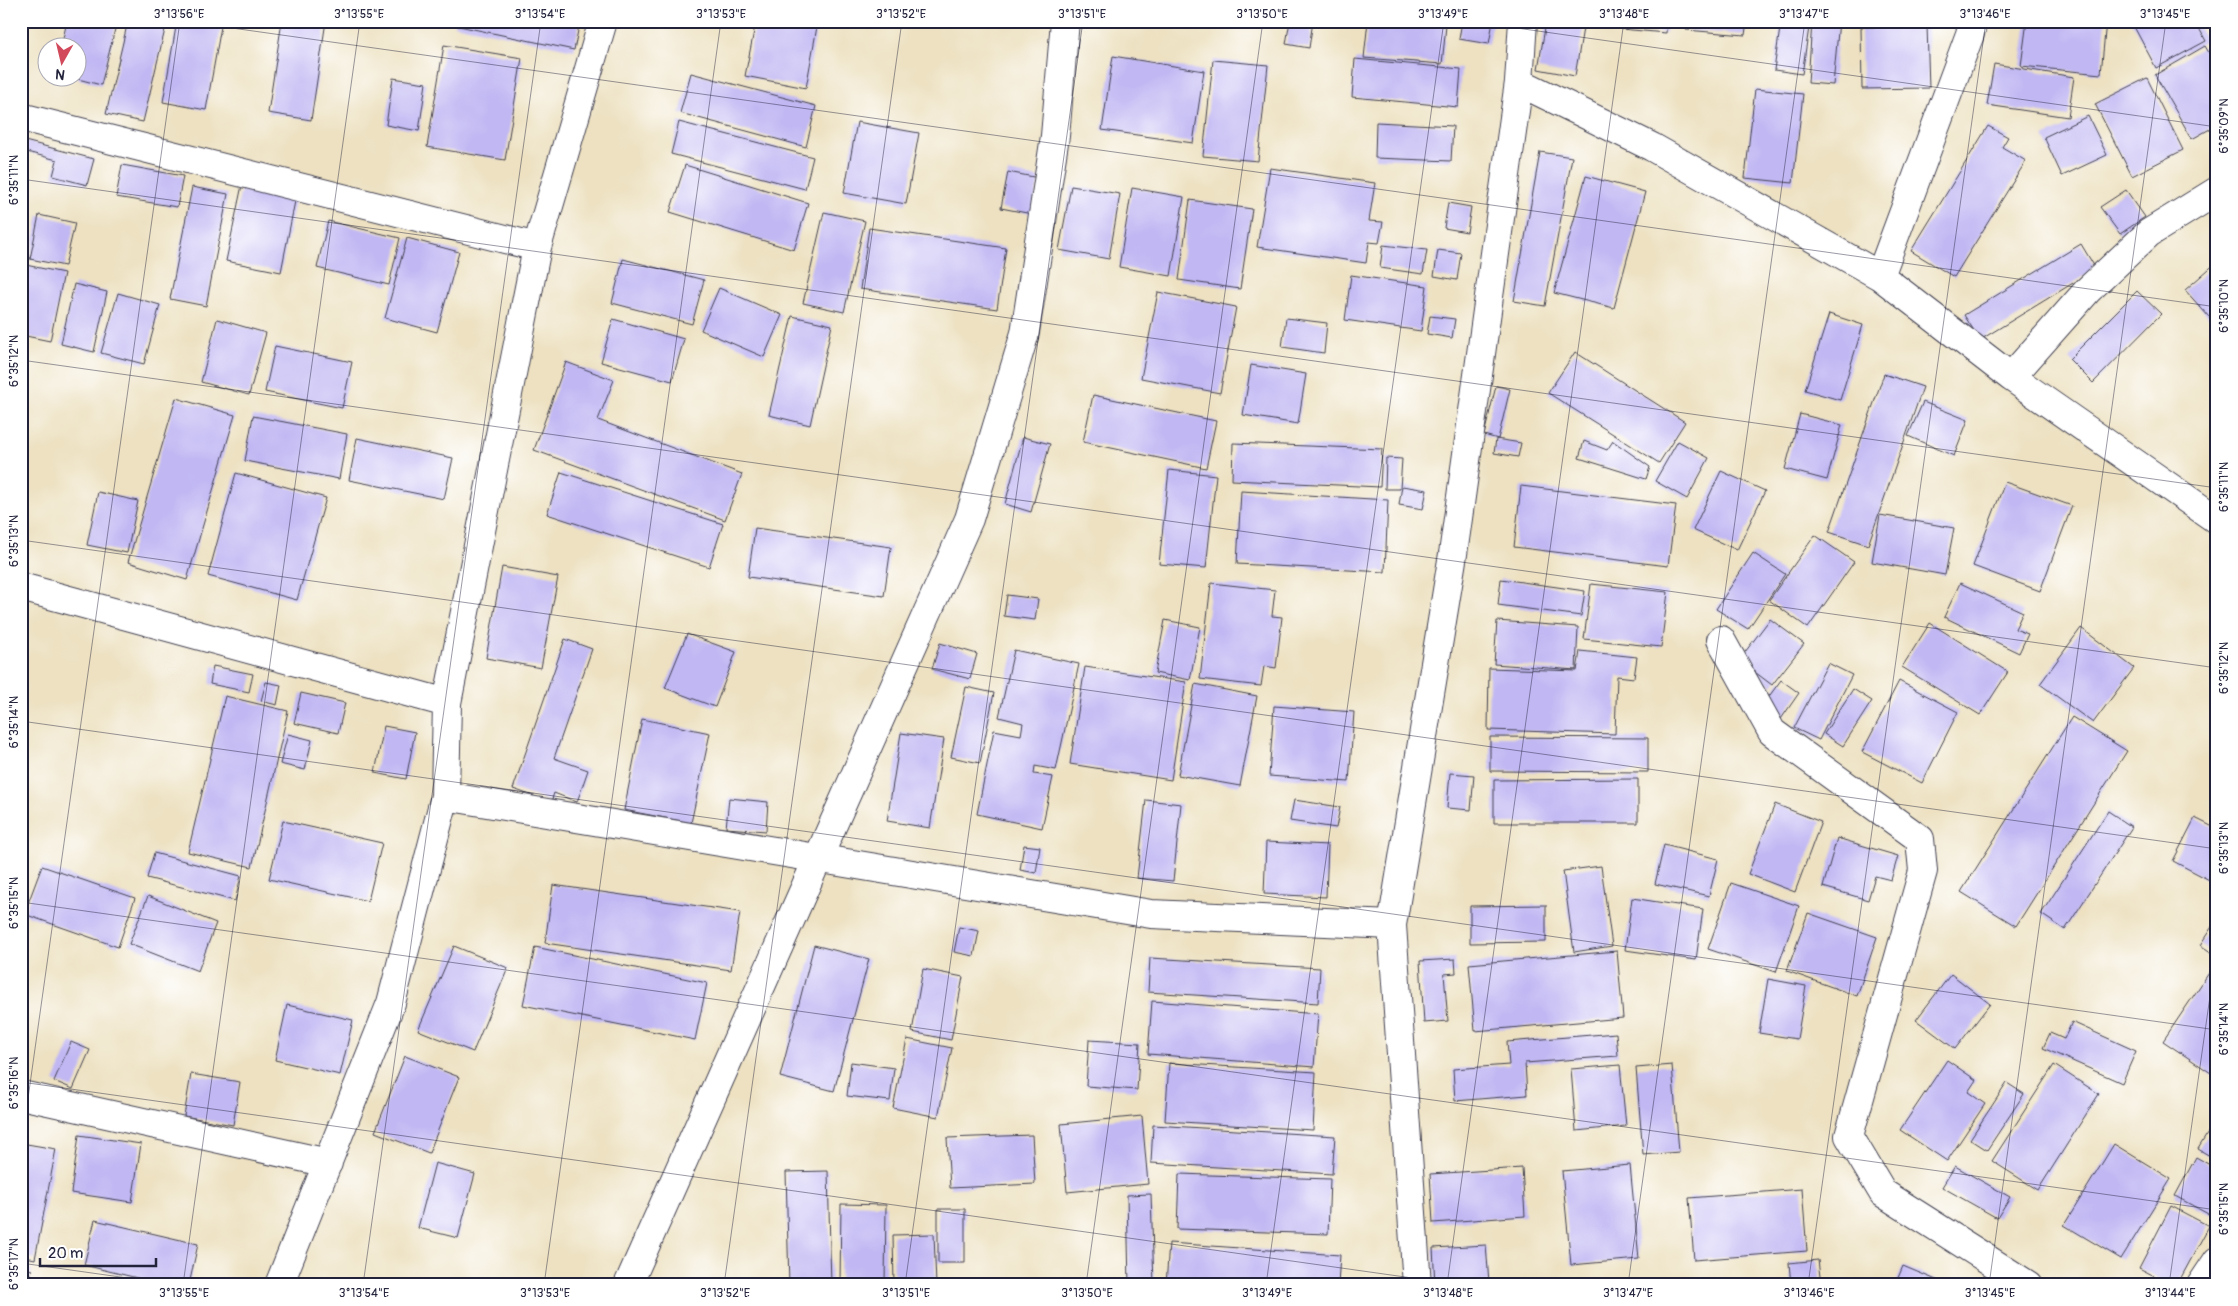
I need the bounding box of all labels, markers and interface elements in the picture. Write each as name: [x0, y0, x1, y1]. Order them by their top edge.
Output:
text: 3°13'56"E: [154, 7, 204, 22]
text: 3°13'55"E: [334, 7, 384, 22]
text: 3°13'54"E: [515, 7, 565, 22]
text: 3°13'53"E: [696, 7, 746, 22]
text: 3°13'52"E: [876, 7, 926, 22]
text: 3°13'51"E: [1058, 7, 1106, 22]
text: 3°13'50"E: [1236, 7, 1288, 22]
text: 3°13'49"E: [1418, 7, 1468, 22]
text: 3°13'48"E: [1599, 7, 1649, 22]
text: 3°13'47"E: [1779, 7, 1829, 22]
text: 3°13'46"E: [1960, 7, 2010, 22]
text: 3°13'45"E: [2140, 7, 2190, 22]
north arrow: [38, 38, 88, 88]
text: N: [54, 65, 66, 83]
text: 6°35'09"N: [2217, 98, 2232, 154]
text: 6°35'11"N: [7, 155, 22, 205]
text: 6°35'10"N: [2217, 279, 2232, 333]
text: 6°35'12"N: [7, 335, 22, 387]
text: 6°35'11"N: [2217, 462, 2232, 512]
text: 6°35'13"N: [7, 515, 22, 567]
text: 6°35'12"N: [2217, 642, 2232, 694]
text: 6°35'14"N: [7, 696, 22, 748]
text: 6°35'13"N: [2217, 822, 2232, 874]
text: 6°35'15"N: [7, 877, 22, 929]
text: 6°35'14"N: [2217, 1003, 2232, 1055]
text: 6°35'16"N: [7, 1057, 22, 1109]
text: 6°35'15"N: [2217, 1183, 2232, 1235]
scale bar: [40, 1236, 156, 1268]
text: 6°35'17"N: [7, 1238, 22, 1290]
text: 20 m: [48, 1244, 83, 1263]
text: 3°13'55"E: [159, 1286, 209, 1301]
text: 3°13'54"E: [339, 1286, 389, 1301]
text: 3°13'53"E: [520, 1286, 570, 1301]
text: 3°13'52"E: [700, 1286, 750, 1301]
text: 3°13'51"E: [882, 1286, 930, 1301]
text: 3°13'50"E: [1061, 1286, 1113, 1301]
text: 3°13'49"E: [1242, 1286, 1292, 1301]
text: 3°13'48"E: [1423, 1286, 1473, 1301]
text: 3°13'47"E: [1603, 1286, 1653, 1301]
text: 3°13'46"E: [1784, 1286, 1834, 1301]
text: 3°13'45"E: [1965, 1286, 2015, 1301]
text: 3°13'44"E: [2145, 1286, 2195, 1301]

